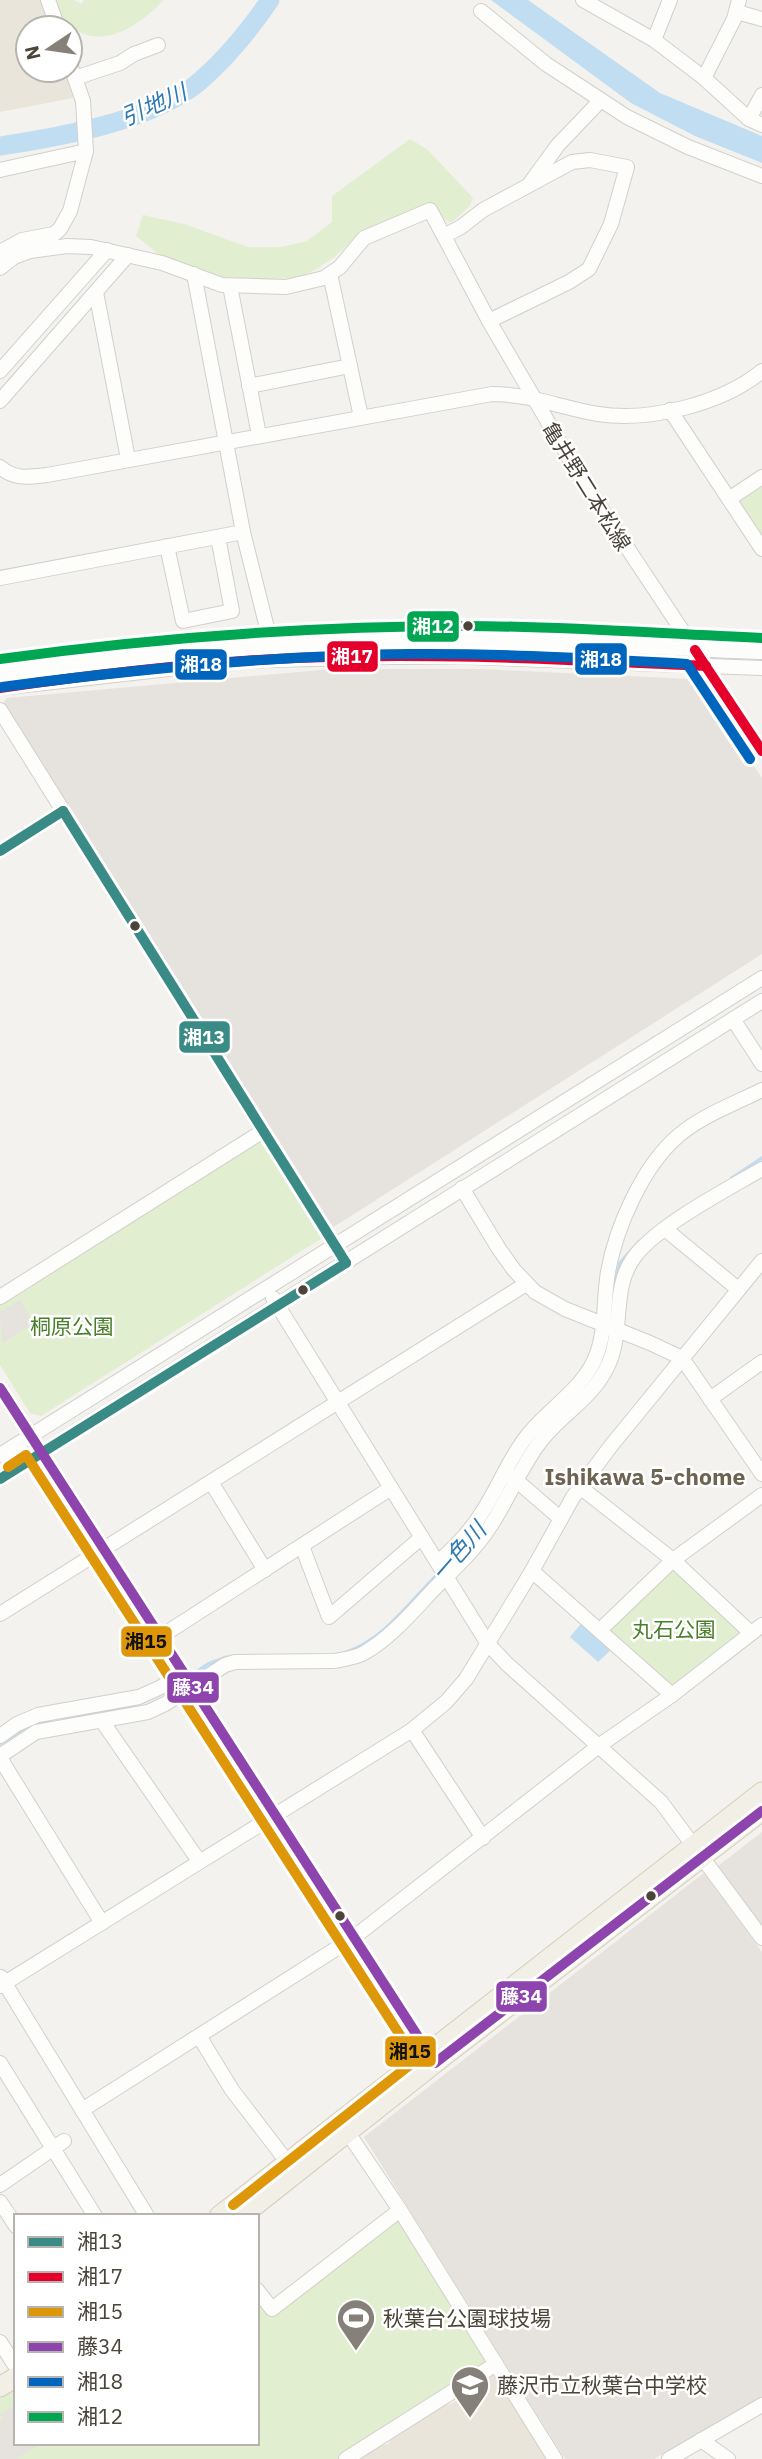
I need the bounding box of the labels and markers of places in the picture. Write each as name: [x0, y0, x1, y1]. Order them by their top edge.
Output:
unlabelled marker: [461, 619, 475, 633]
unlabelled marker: [128, 919, 142, 933]
unlabelled marker: [296, 1283, 310, 1297]
unlabelled marker: [644, 1889, 658, 1903]
unlabelled marker: [333, 1909, 347, 1923]
sports icon: 秋葉台公園球技場: [335, 2297, 377, 2352]
place label: 秋葉台公園球技場: [383, 2304, 551, 2332]
school or university icon: 藤沢市立秋葉台中学校: [449, 2364, 491, 2419]
place label: 藤沢市立秋葉台中学校: [497, 2371, 707, 2399]

